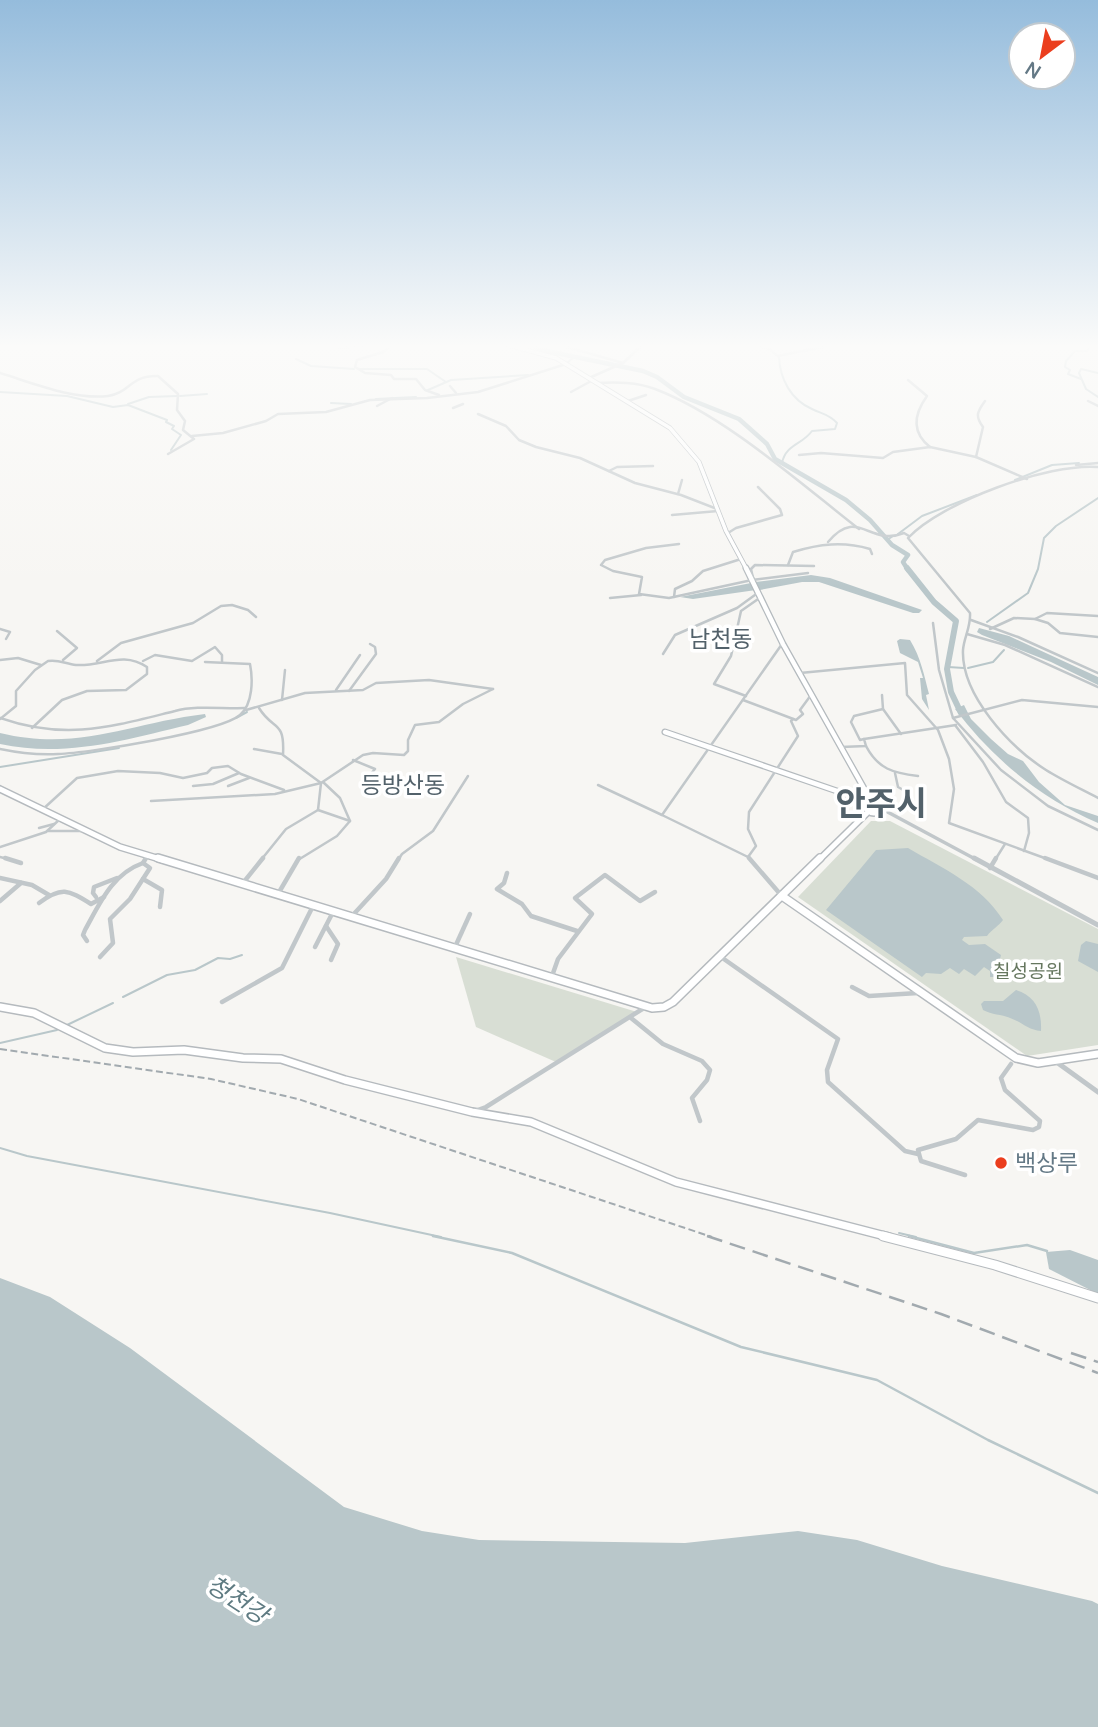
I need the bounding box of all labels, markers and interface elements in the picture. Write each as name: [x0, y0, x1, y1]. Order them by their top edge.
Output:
north arrow: [1007, 21, 1077, 91]
text: N: [1020, 56, 1046, 85]
district label: 남천동: [689, 622, 753, 654]
district label: 등방산동: [361, 768, 445, 800]
district label: 안주시: [835, 780, 927, 825]
park label: 칠성공원: [993, 958, 1063, 984]
place label: 백상루: [1015, 1146, 1078, 1178]
marker: 백상루: [993, 1155, 1009, 1171]
water label: 청천강: [201, 1567, 277, 1632]

